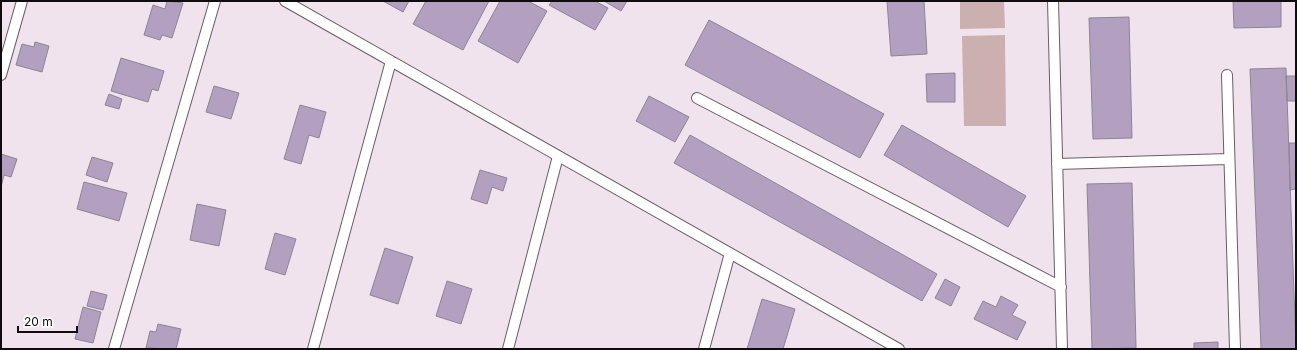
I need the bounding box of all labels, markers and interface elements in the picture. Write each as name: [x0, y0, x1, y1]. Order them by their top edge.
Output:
scale bar: [18, 308, 77, 334]
text: 20 m: [24, 314, 53, 329]

